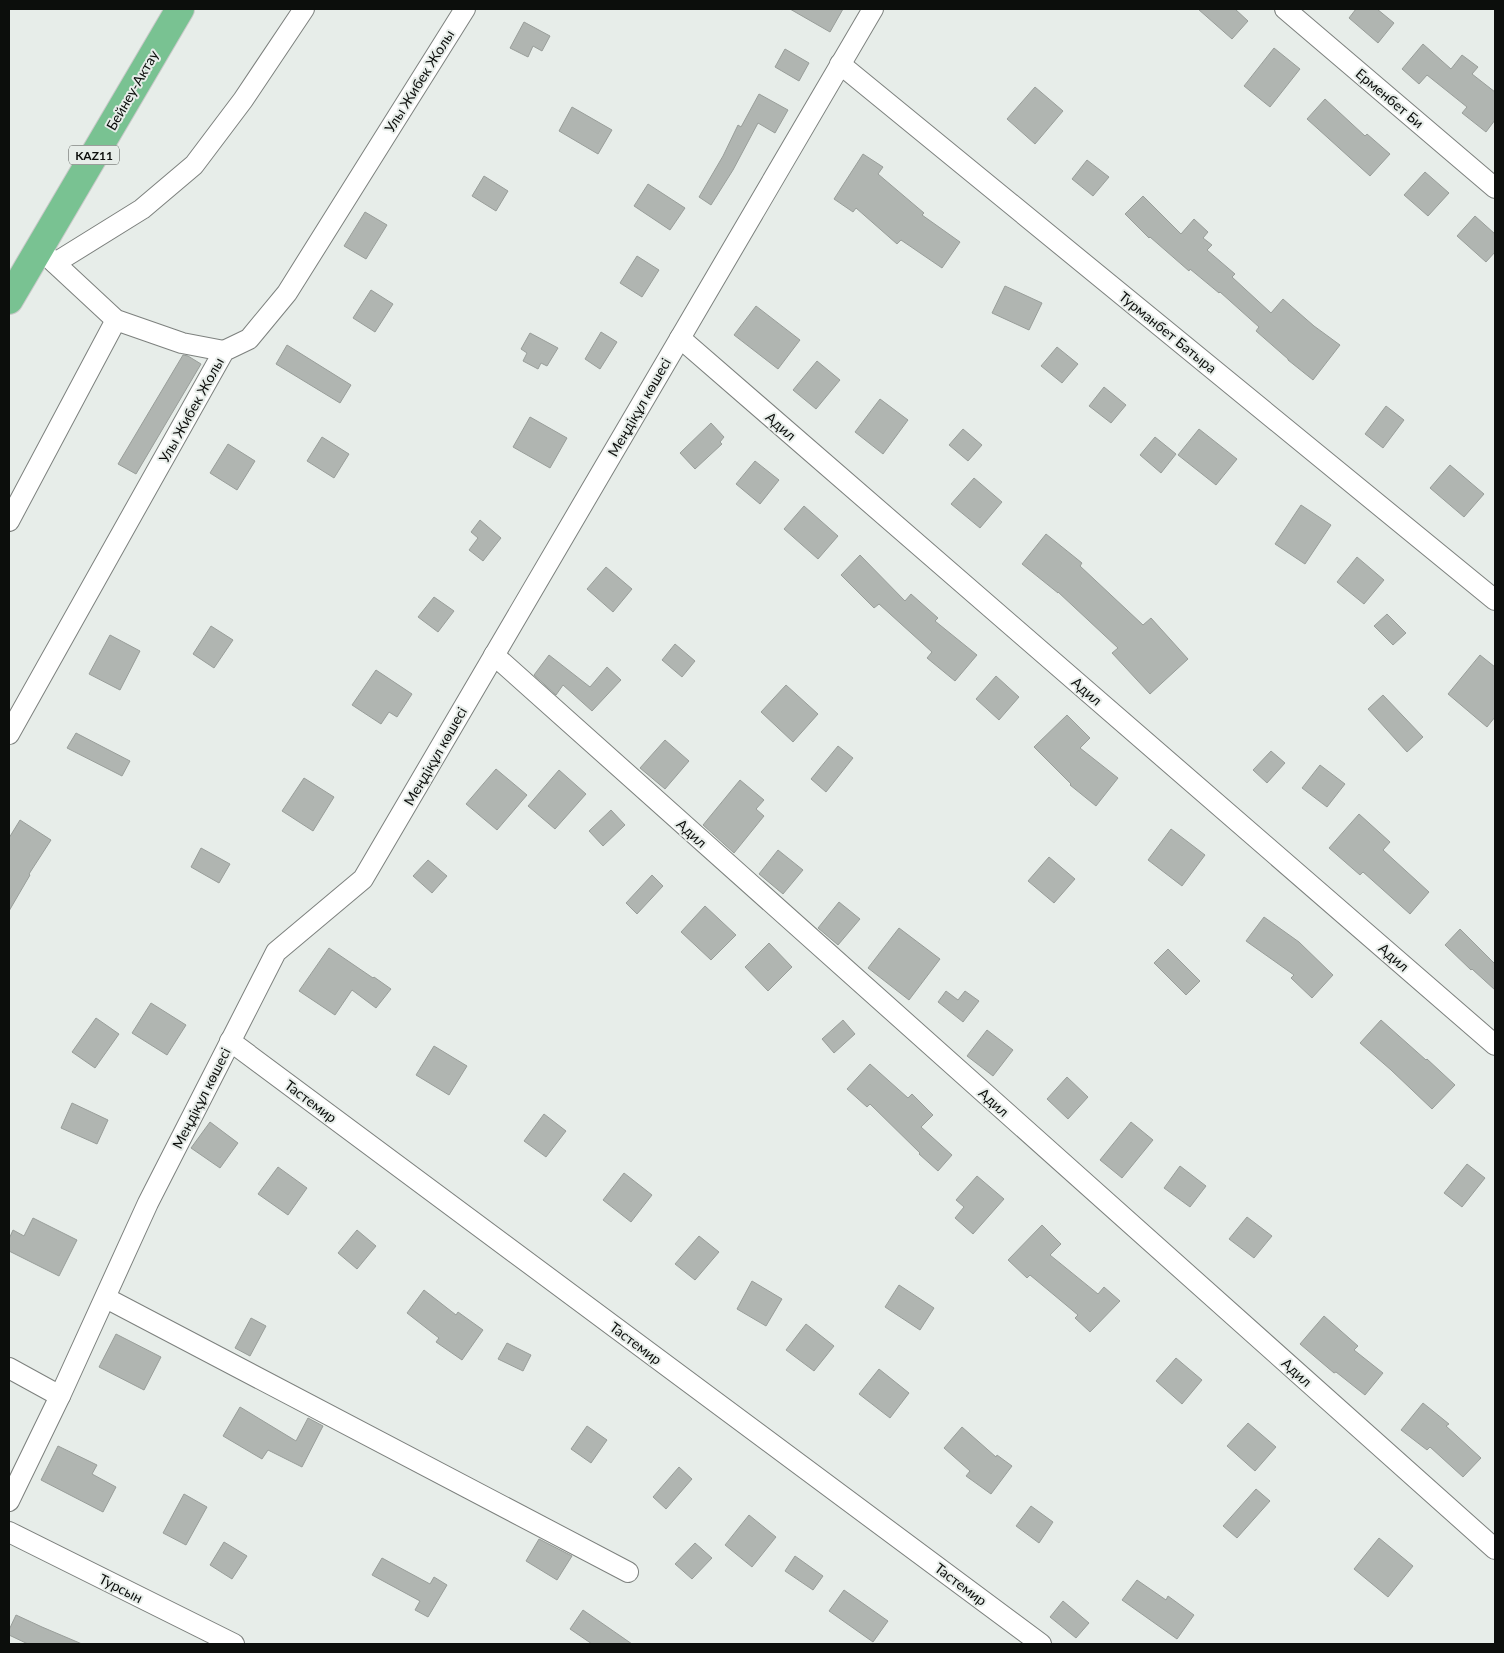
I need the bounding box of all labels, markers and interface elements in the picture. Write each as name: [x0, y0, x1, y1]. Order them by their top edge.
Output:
street label: Улы Жибек Жолы: [381, 27, 457, 135]
street label: Бейнеу-Актау: [102, 46, 162, 133]
street label: Ерменбет Би: [1353, 65, 1427, 131]
road number: KAZ11: [69, 146, 119, 164]
street label: Турманбет Батыра: [1116, 288, 1220, 377]
street label: Улы Жибек Жолы: [155, 354, 227, 466]
street label: Меңдіқұл көшесі: [604, 355, 674, 459]
street label: Адил: [762, 408, 800, 444]
street label: Адил: [1068, 673, 1106, 709]
street label: Меңдіқұл көшесі: [400, 704, 470, 808]
street label: Адил: [673, 815, 711, 851]
street label: Адил: [1375, 939, 1413, 975]
street label: Меңдіқұл көшесі: [168, 1045, 234, 1151]
street label: Тастемир: [282, 1076, 340, 1126]
street label: Адил: [975, 1084, 1013, 1120]
street label: Тастемир: [607, 1318, 665, 1368]
street label: Адил: [1278, 1354, 1316, 1390]
street label: Тастемир: [932, 1559, 990, 1609]
street label: Турсын: [96, 1570, 146, 1606]

